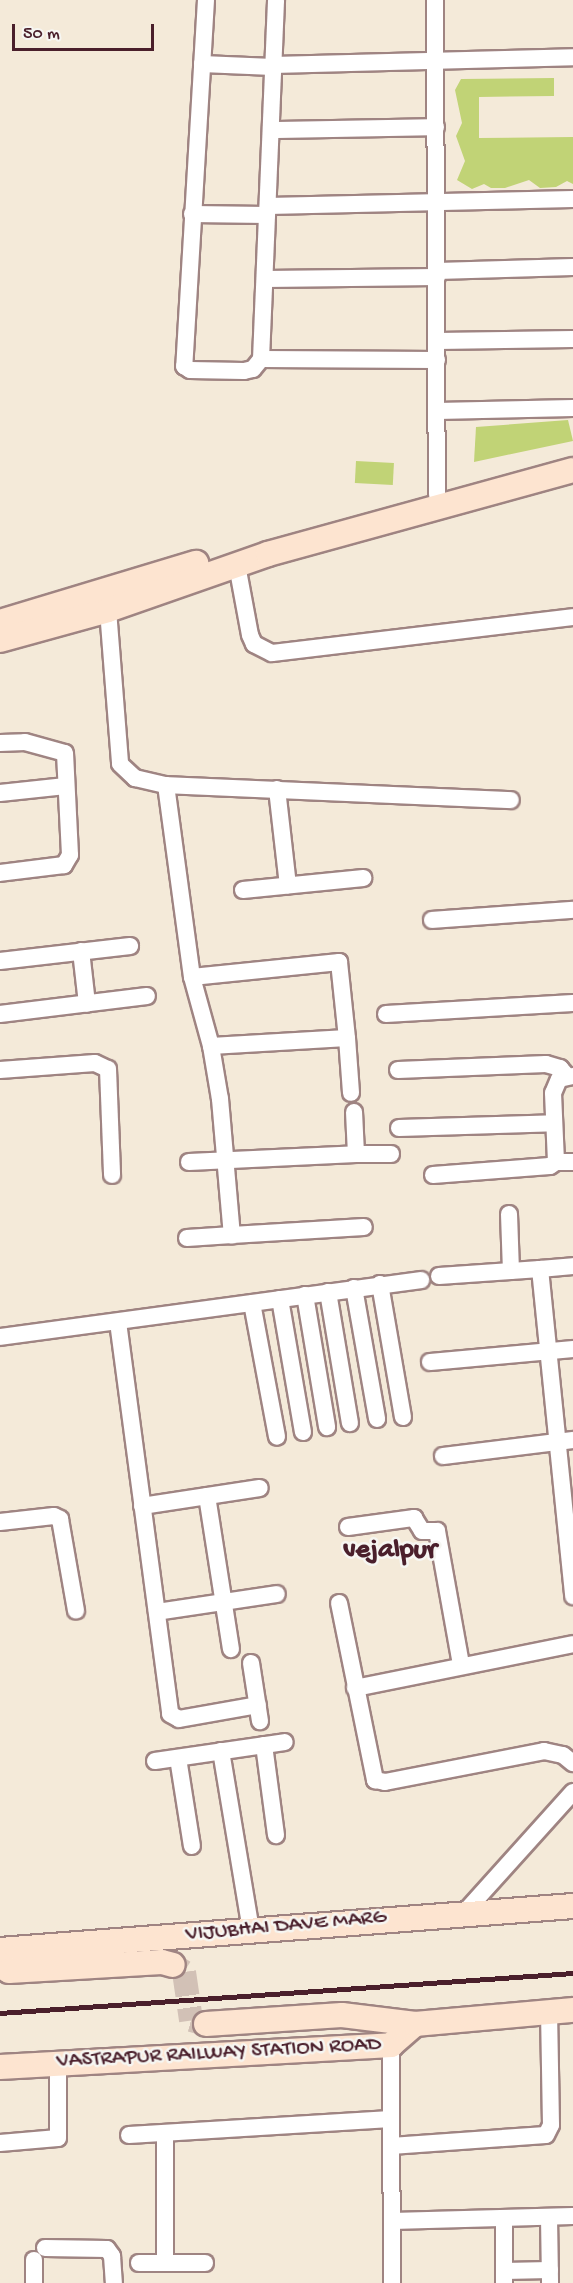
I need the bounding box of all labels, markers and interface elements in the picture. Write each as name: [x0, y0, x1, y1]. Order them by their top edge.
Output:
scale bar: [15, 12, 158, 50]
text: 50 m: [23, 24, 60, 45]
district label: vejalpur: [343, 1534, 437, 1568]
street label: VIJUBHAI DAVE MARG: [185, 1905, 387, 1949]
street label: VASTRAPUR RAILWAY STATION ROAD: [56, 2032, 382, 2076]

